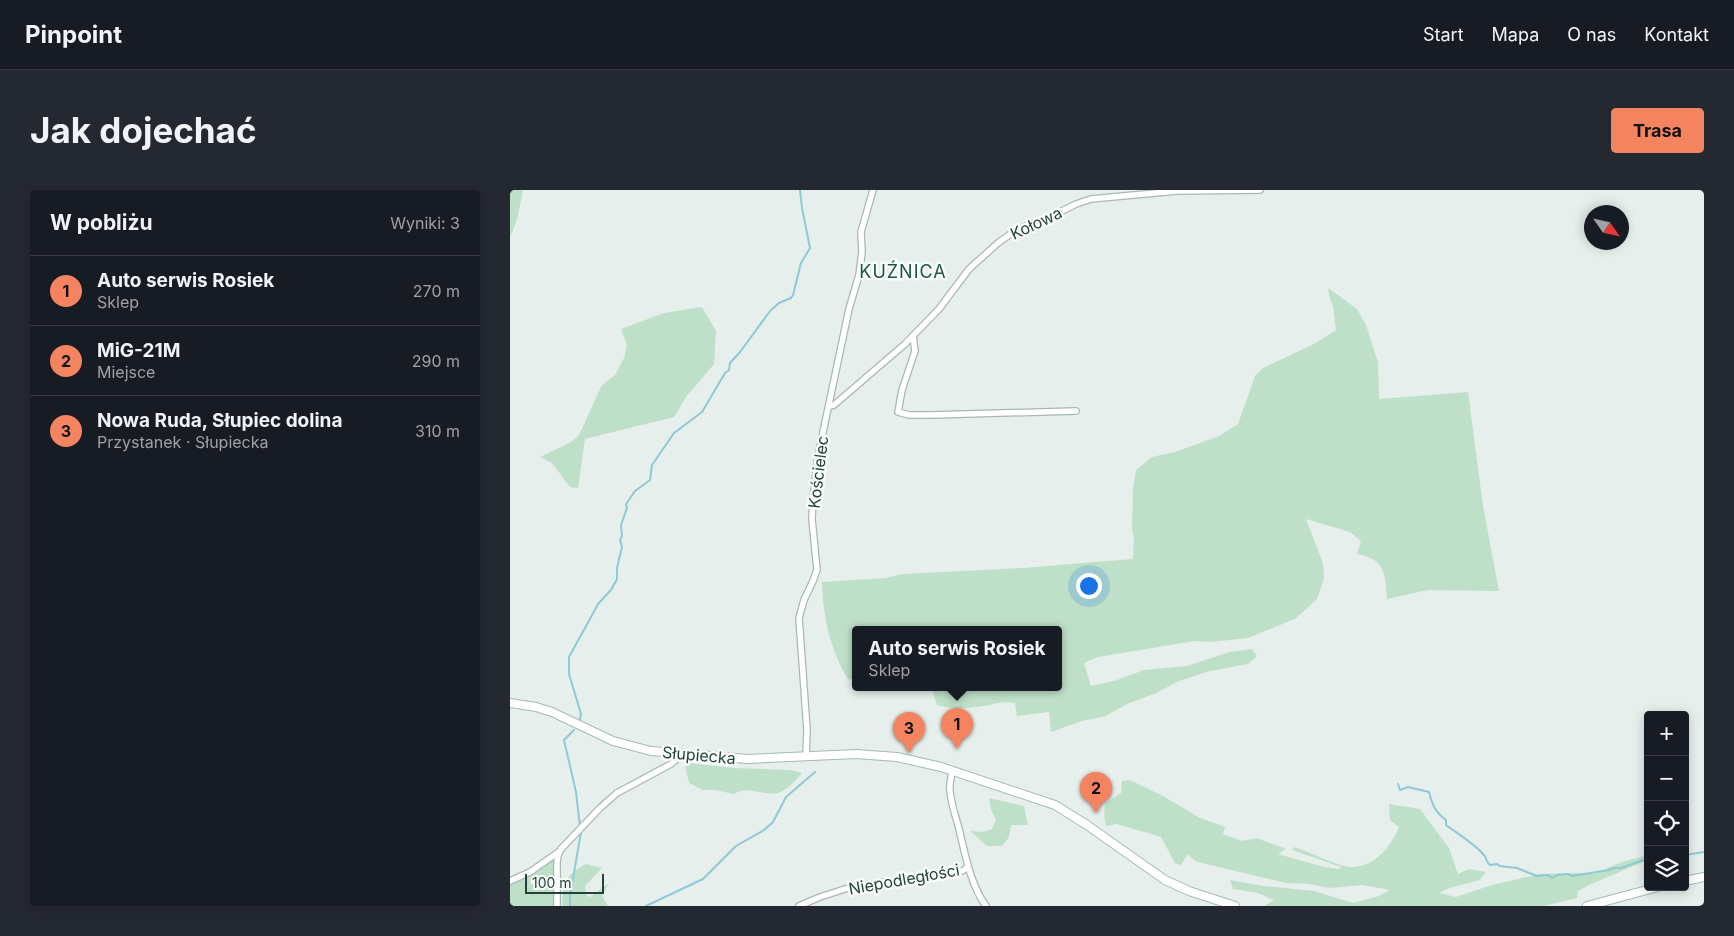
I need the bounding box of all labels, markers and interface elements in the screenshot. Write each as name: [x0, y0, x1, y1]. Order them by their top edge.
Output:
text: Pinpoint: [25, 20, 122, 49]
text: Start: [1423, 24, 1464, 45]
text: Mapa: [1492, 24, 1539, 45]
text: O nas: [1567, 24, 1616, 45]
text: Kontakt: [1644, 24, 1709, 45]
button: Trasa: [1611, 108, 1704, 153]
text: Jak dojechać: [30, 109, 257, 151]
street label: Kołowa: [1007, 202, 1065, 244]
north arrow: [1584, 205, 1629, 250]
text: W pobliżu: [50, 210, 153, 235]
text: Wyniki: 3: [390, 213, 460, 233]
district label: KUŹNICA: [859, 260, 947, 282]
text: Auto serwis Rosiek: [97, 269, 274, 292]
text: 1: [63, 281, 69, 301]
text: 270 m: [413, 281, 460, 301]
text: Sklep: [97, 292, 139, 312]
text: MiG-21M: [97, 339, 180, 362]
text: 2: [61, 351, 71, 371]
text: 290 m: [412, 351, 460, 371]
text: Miejsce: [97, 362, 155, 382]
text: Nowa Ruda, Słupiec dolina: [97, 409, 342, 432]
text: 3: [61, 421, 71, 441]
text: 310 m: [415, 421, 460, 441]
text: Przystanek · Słupiecka: [97, 432, 269, 452]
street label: Kościelec: [804, 435, 832, 509]
your location: [1076, 573, 1102, 599]
popup: [852, 626, 1062, 691]
text: Auto serwis Rosiek: [868, 637, 1046, 660]
text: Sklep: [868, 660, 910, 680]
pin: 1: [941, 708, 973, 749]
map controls: [1644, 711, 1689, 891]
button: +: [1644, 711, 1689, 756]
pin: 3: [893, 712, 925, 753]
street label: Słupiecka: [662, 742, 736, 768]
button: −: [1644, 756, 1689, 801]
pin: 2: [1080, 772, 1112, 813]
button: locate: [1644, 801, 1689, 846]
button: layers: [1644, 846, 1689, 891]
street label: Niepodległości: [847, 859, 961, 899]
scale bar: [525, 871, 604, 894]
text: 100 m: [532, 874, 572, 891]

